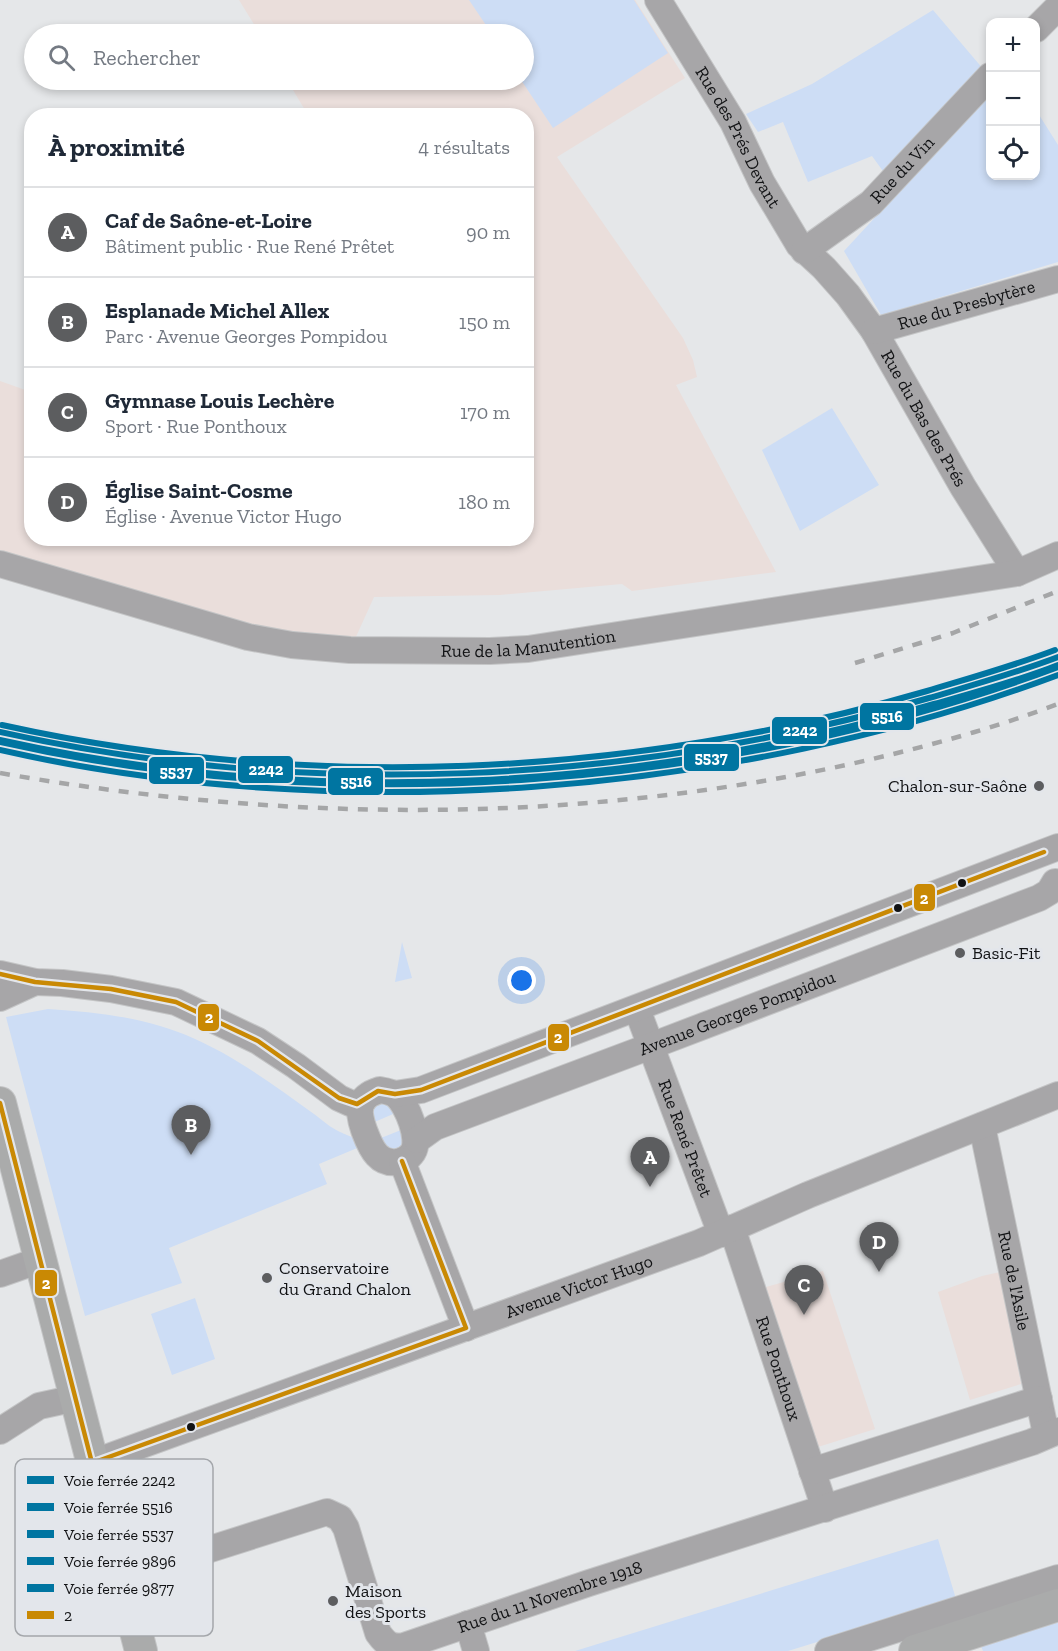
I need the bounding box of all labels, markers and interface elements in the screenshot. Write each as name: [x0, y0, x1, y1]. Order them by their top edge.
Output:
map controls: [986, 18, 1040, 180]
button: +: [986, 18, 1040, 72]
search box: [24, 24, 534, 90]
icon: search: [45, 41, 78, 74]
text: Rechercher: [93, 44, 201, 71]
street label: Rue des Prés Devant: [690, 62, 786, 212]
button: −: [986, 72, 1040, 126]
button: locate: [986, 126, 1040, 180]
text: À proximité: [48, 131, 185, 163]
street label: Rue du Vin: [865, 131, 939, 208]
text: 4 résultats: [418, 135, 510, 159]
text: Caf de Saône-et-Loire: [105, 207, 312, 234]
text: A: [61, 220, 74, 244]
text: 90 m: [466, 220, 510, 244]
text: Bâtiment public · Rue René Prêtet: [105, 234, 394, 258]
street label: Rue du Presbytère: [895, 275, 1038, 335]
text: Esplanade Michel Allex: [105, 297, 329, 324]
text: B: [61, 310, 74, 334]
text: 150 m: [459, 310, 510, 334]
text: Parc · Avenue Georges Pompidou: [105, 324, 388, 348]
street label: Rue du Bas des Prés: [876, 346, 972, 491]
text: Gymnase Louis Lechère: [105, 387, 334, 414]
text: C: [61, 400, 74, 424]
text: 170 m: [460, 400, 510, 424]
text: Sport · Rue Ponthoux: [105, 414, 287, 438]
text: Église Saint-Cosme: [105, 477, 293, 504]
text: D: [61, 490, 74, 514]
text: 180 m: [458, 490, 510, 514]
text: Église · Avenue Victor Hugo: [105, 504, 342, 528]
street label: Rue de la Manutention: [441, 624, 618, 662]
line badge: 5516: [859, 702, 915, 731]
text: 5516: [871, 707, 903, 726]
line badge: 2242: [771, 716, 828, 745]
text: 2242: [783, 721, 818, 740]
line badge: 5537: [683, 743, 740, 772]
text: 5537: [694, 748, 728, 767]
line badge: 2242: [237, 755, 294, 784]
line badge: 5537: [148, 756, 205, 785]
text: 2242: [249, 760, 284, 779]
text: 5537: [159, 762, 193, 781]
line badge: 5516: [327, 767, 384, 796]
text: 5516: [340, 772, 372, 791]
place label: Chalon-sur-Saône: [888, 775, 1027, 797]
marker: Chalon-sur-Saône: [1032, 779, 1046, 793]
unlabelled marker: [956, 877, 968, 889]
line badge: 2: [913, 883, 936, 912]
text: 2: [920, 889, 929, 908]
unlabelled marker: [892, 902, 904, 914]
place label: Basic-Fit: [972, 942, 1041, 964]
marker: Basic-Fit: [953, 946, 967, 960]
your location: [507, 966, 536, 995]
street label: Avenue Georges Pompidou: [636, 966, 838, 1060]
line badge: 2: [197, 1003, 220, 1032]
text: 2: [205, 1008, 214, 1027]
line badge: 2: [547, 1023, 570, 1052]
text: 2: [554, 1028, 563, 1047]
street label: Rue René Prêtet: [653, 1076, 717, 1201]
pin: B: [172, 1106, 210, 1155]
pin: A: [630, 1138, 670, 1187]
pin: D: [860, 1222, 898, 1272]
street label: Rue de l'Asile: [993, 1229, 1035, 1332]
street label: Avenue Victor Hugo: [502, 1250, 656, 1323]
place label: Conservatoire du Grand Chalon: [279, 1257, 411, 1300]
pin: C: [784, 1266, 824, 1315]
line badge: 2: [34, 1269, 58, 1297]
marker: Conservatoire du Grand Chalon: [260, 1271, 274, 1285]
text: 2: [42, 1274, 51, 1293]
street label: Rue Ponthoux: [751, 1313, 806, 1424]
unlabelled marker: [185, 1421, 197, 1433]
legend: [15, 1459, 213, 1636]
text: Voie ferrée 2242: [63, 1471, 175, 1490]
text: Voie ferrée 5516: [63, 1498, 173, 1517]
text: Voie ferrée 5537: [63, 1525, 174, 1544]
text: Voie ferrée 9896: [63, 1552, 176, 1571]
street label: Rue du 11 Novembre 1918: [455, 1556, 645, 1638]
text: Voie ferrée 9877: [63, 1579, 174, 1598]
place label: Maison des Sports: [345, 1580, 426, 1623]
marker: Maison des Sports: [326, 1594, 340, 1608]
text: 2: [64, 1606, 72, 1625]

